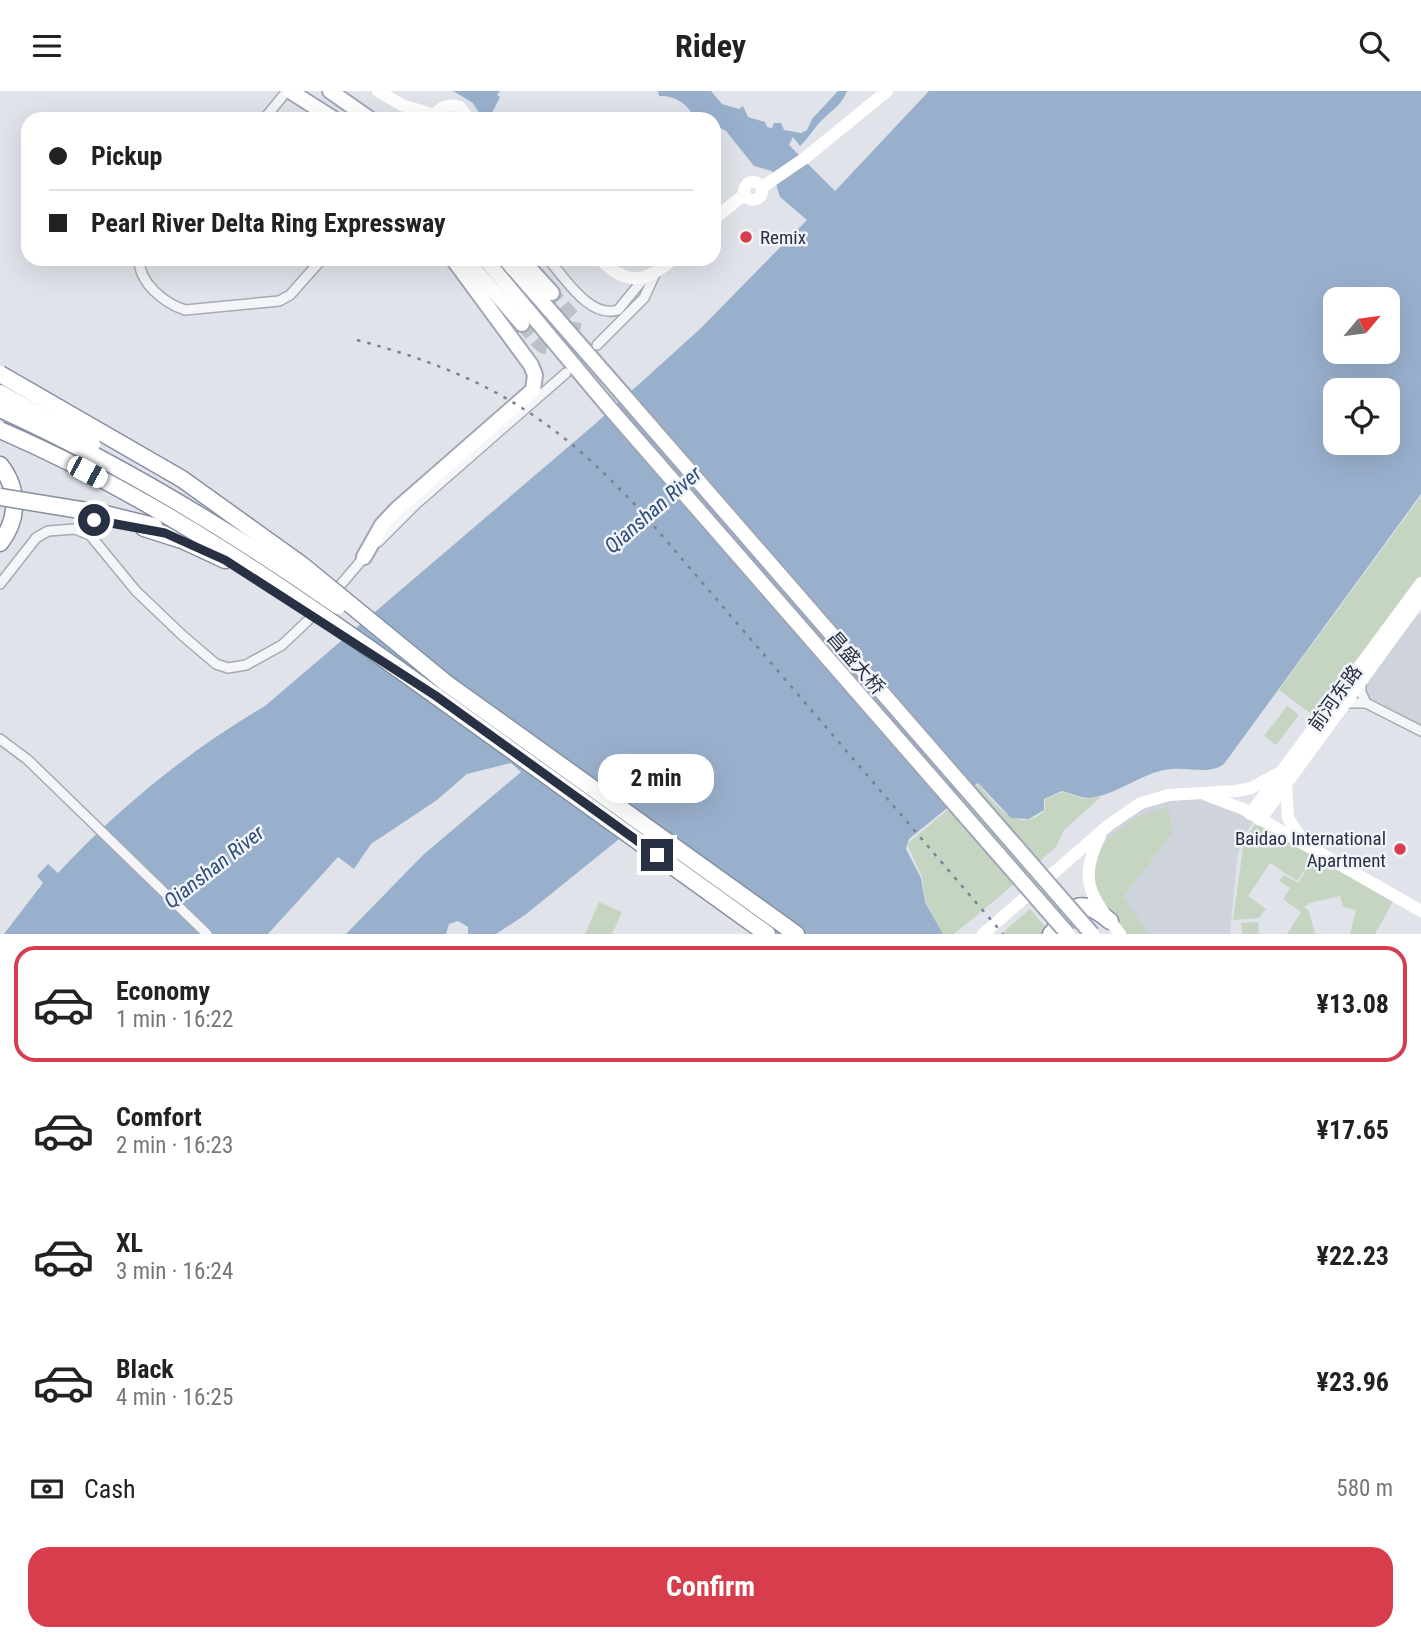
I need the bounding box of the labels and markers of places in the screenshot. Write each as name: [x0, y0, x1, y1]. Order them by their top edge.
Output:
place label: Remix: [760, 226, 806, 249]
marker: Remix: [738, 229, 754, 245]
place label: Baidao International Apartment: [1235, 827, 1386, 872]
marker: Baidao International Apartment: [1392, 841, 1408, 857]

